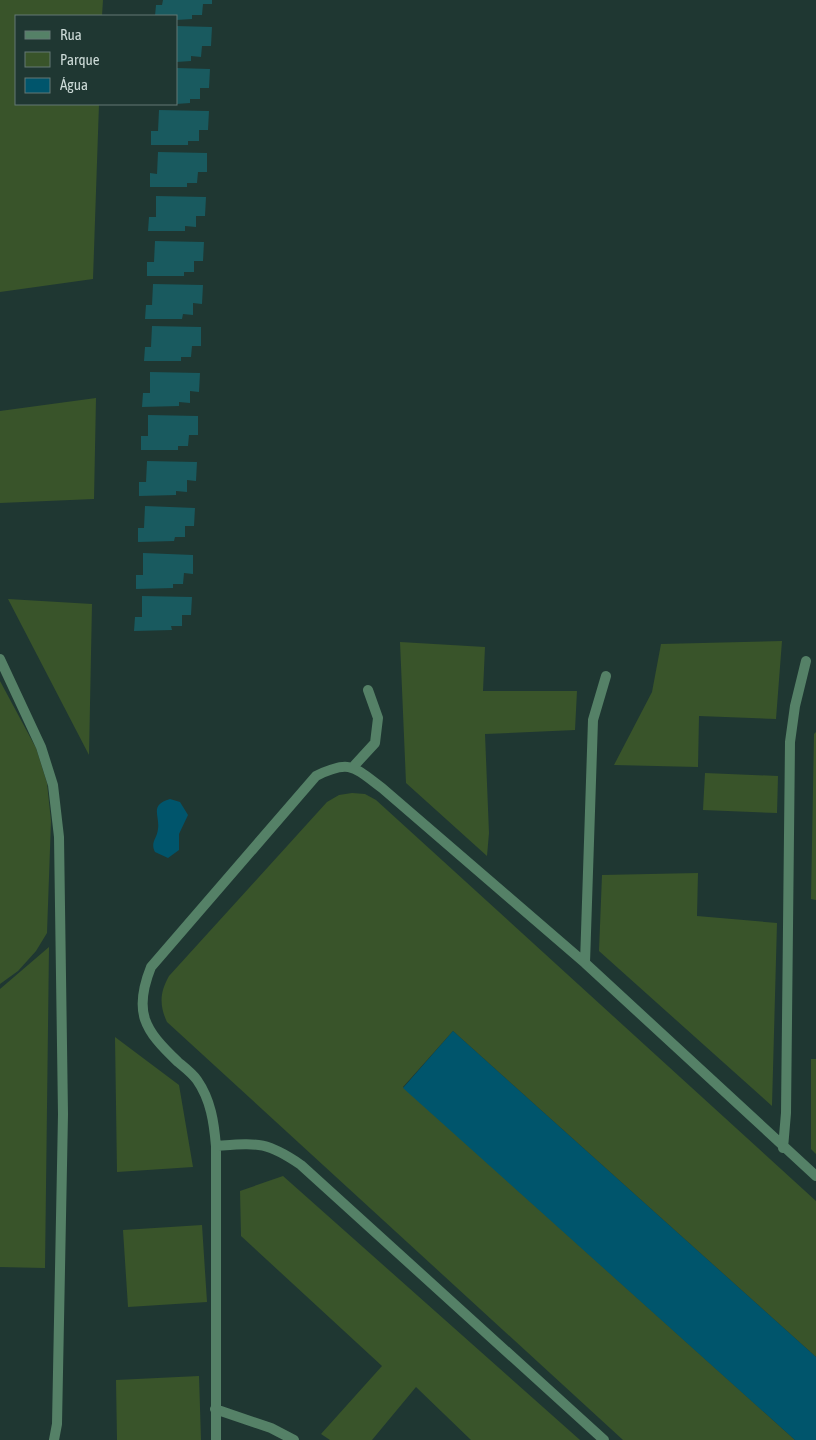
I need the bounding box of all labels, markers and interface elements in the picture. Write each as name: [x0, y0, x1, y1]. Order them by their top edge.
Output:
legend: [15, 15, 178, 105]
text: Rua: [60, 26, 82, 43]
text: Parque: [60, 51, 100, 68]
text: Água: [60, 76, 88, 93]

